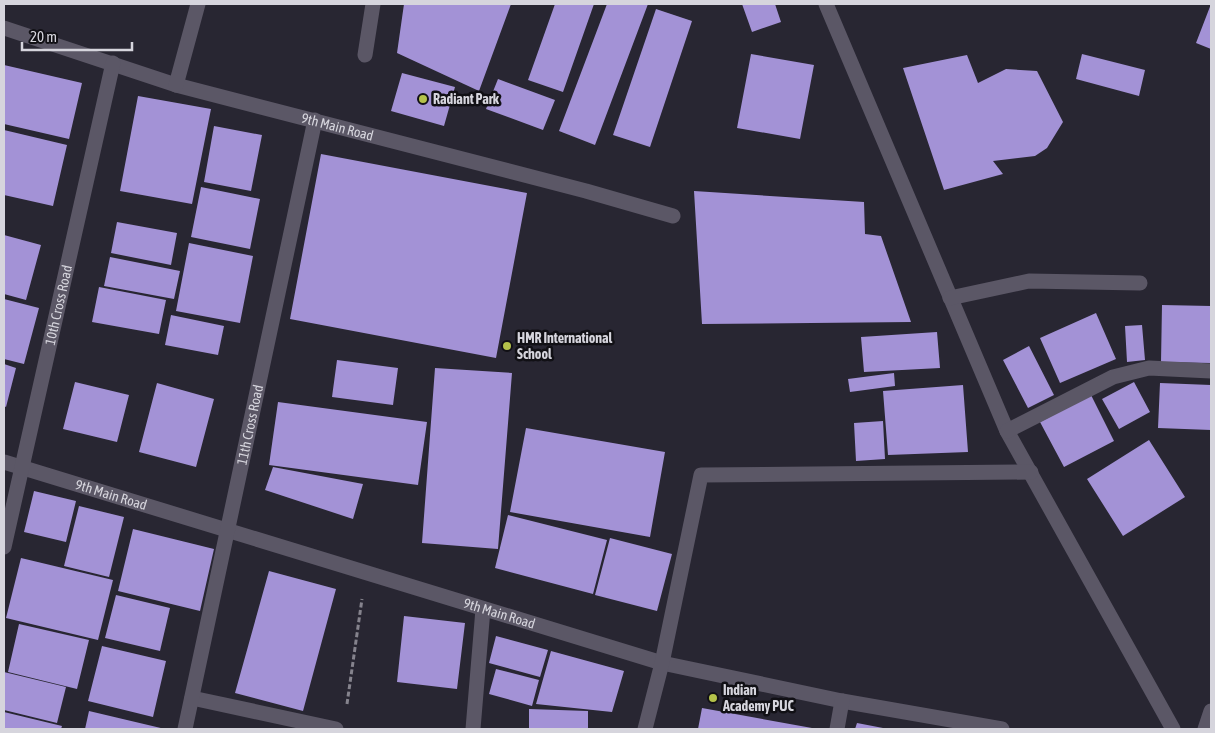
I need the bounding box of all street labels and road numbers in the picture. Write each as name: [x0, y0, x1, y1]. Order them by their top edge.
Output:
street label: 9th Main Road: [300, 110, 375, 144]
street label: 10th Cross Road: [42, 264, 75, 347]
street label: 11th Cross Road: [234, 383, 266, 466]
street label: 9th Main Road: [73, 476, 149, 513]
street label: 9th Main Road: [462, 595, 537, 632]

